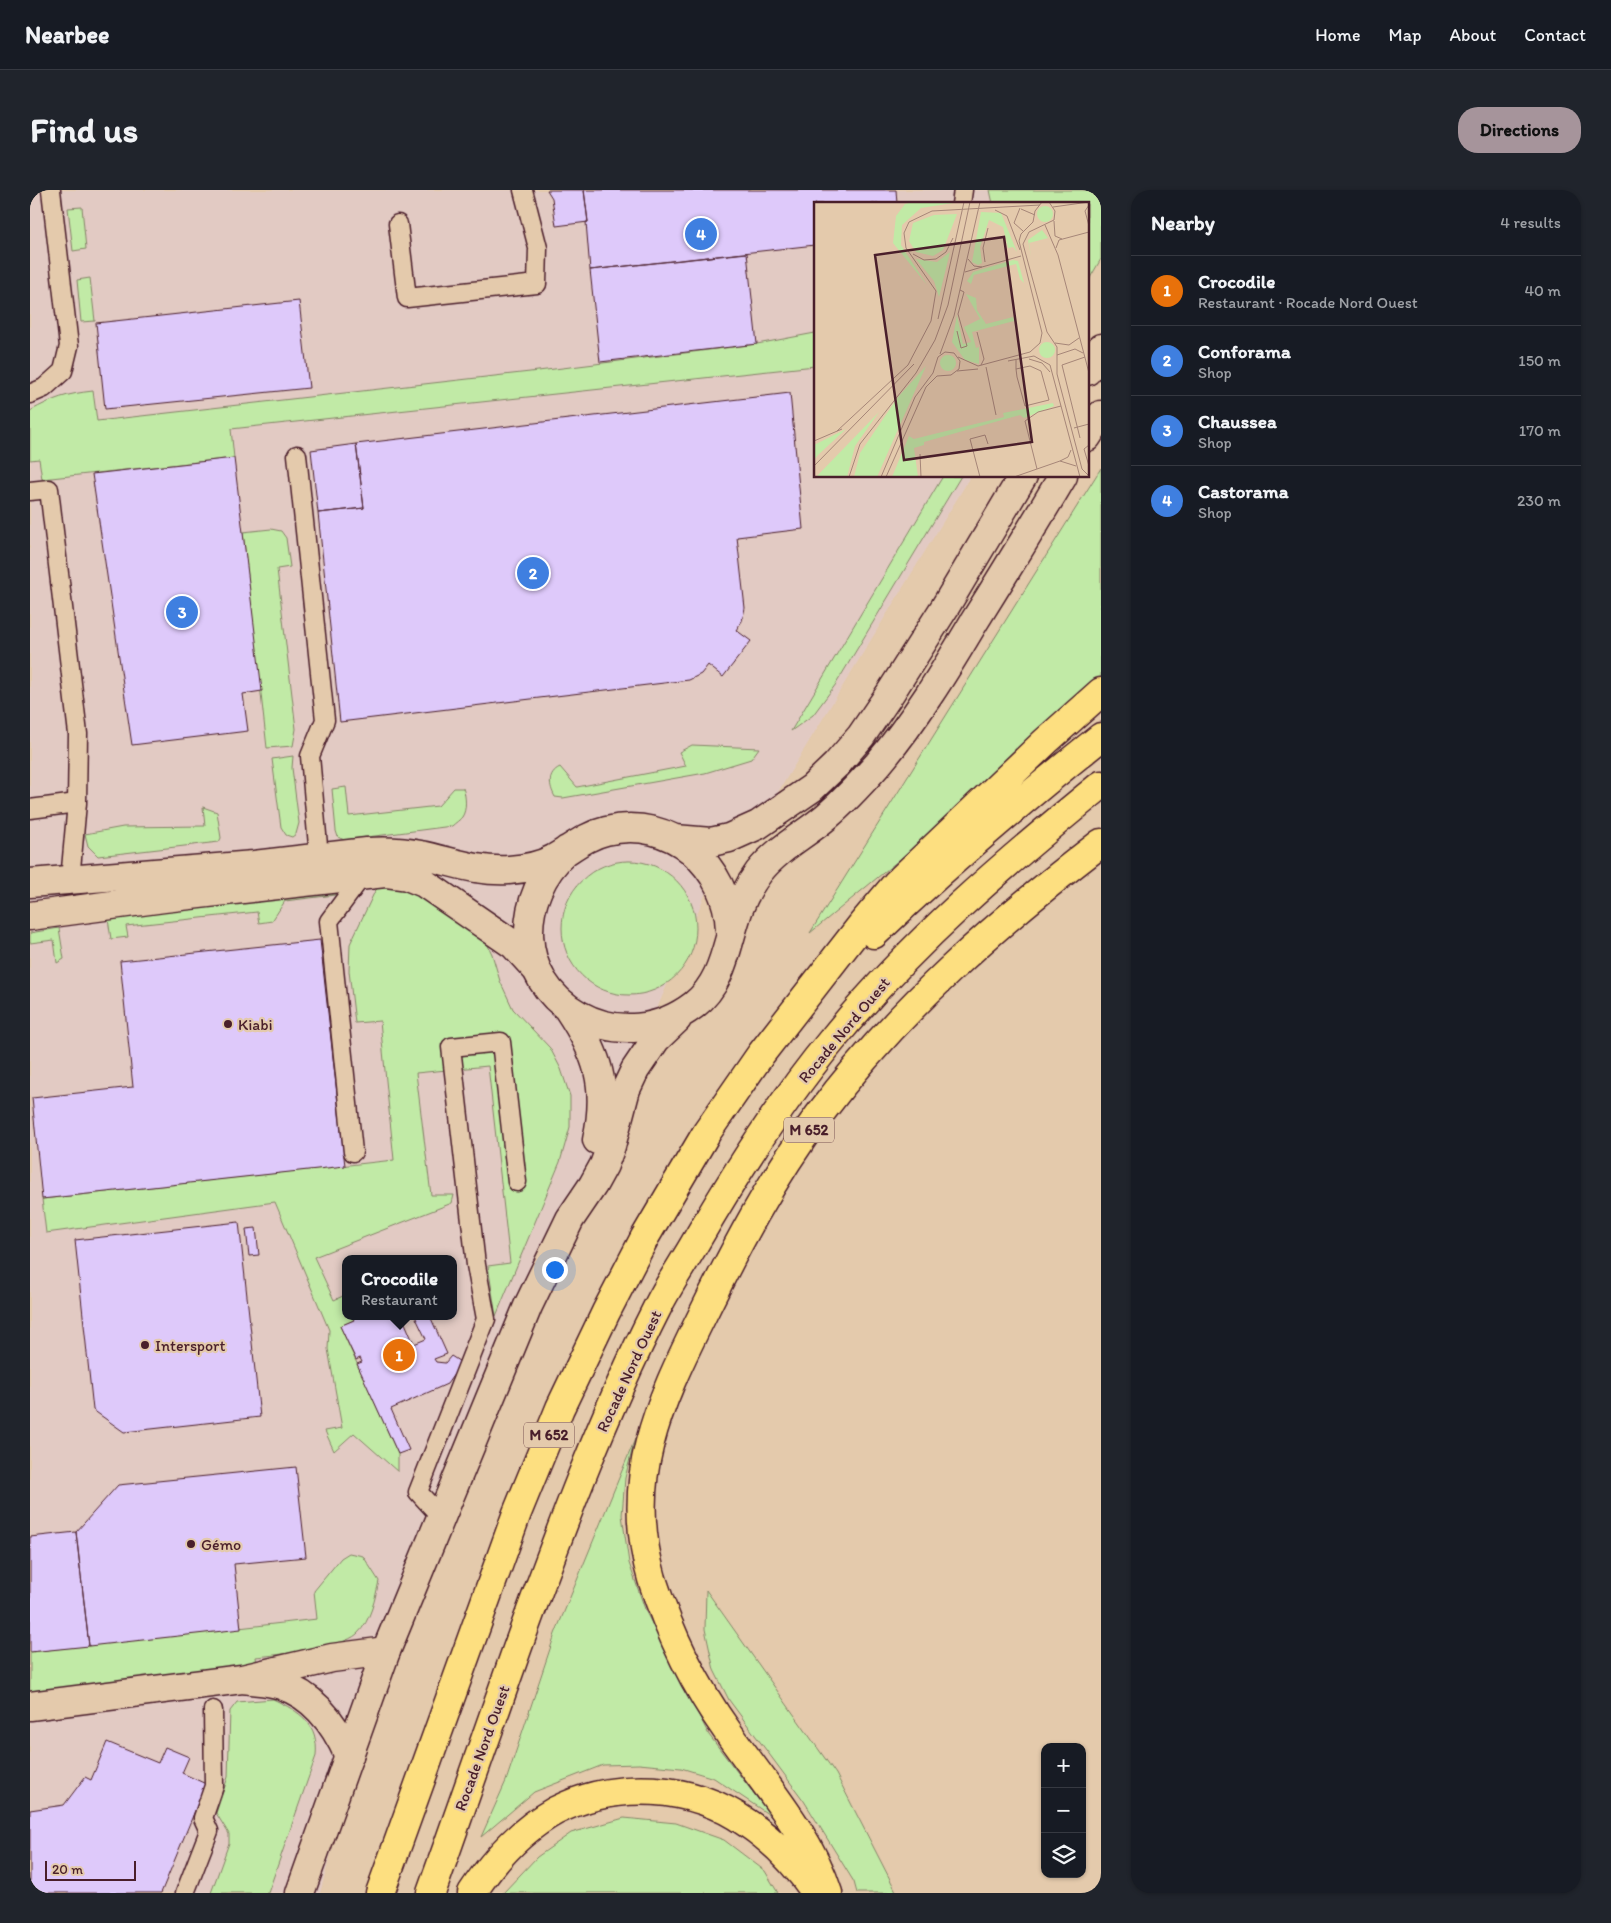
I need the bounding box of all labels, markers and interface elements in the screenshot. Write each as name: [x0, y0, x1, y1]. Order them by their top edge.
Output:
text: Nearbee: [25, 20, 109, 49]
text: Home: [1315, 24, 1361, 46]
text: Map: [1389, 24, 1422, 46]
text: About: [1450, 24, 1496, 46]
text: Contact: [1524, 24, 1586, 46]
button: Directions: [1458, 107, 1581, 153]
text: Find us: [30, 109, 138, 151]
inset map: [814, 202, 1088, 478]
text: Nearby: [1151, 210, 1215, 235]
text: 4 results: [1500, 213, 1561, 232]
pin: 4: [685, 215, 717, 253]
text: Crocodile: [1198, 270, 1275, 293]
text: 1: [1163, 281, 1171, 300]
text: 40 m: [1524, 281, 1561, 300]
text: Restaurant · Rocade Nord Ouest: [1198, 293, 1418, 312]
text: Conforama: [1198, 340, 1291, 363]
text: 2: [1163, 351, 1171, 370]
text: 150 m: [1518, 351, 1561, 370]
text: Shop: [1198, 363, 1232, 382]
text: Chaussea: [1198, 410, 1277, 433]
text: 3: [1163, 421, 1171, 440]
text: 170 m: [1519, 421, 1561, 440]
text: Shop: [1198, 433, 1232, 452]
text: Castorama: [1198, 480, 1289, 503]
text: 4: [1162, 491, 1172, 510]
text: 230 m: [1517, 491, 1561, 510]
text: Shop: [1198, 503, 1232, 522]
pin: 2: [517, 554, 549, 592]
pin: 3: [166, 593, 198, 631]
street label: Rocade Nord Ouest: [794, 973, 894, 1087]
place label: Kiabi: [238, 1015, 273, 1034]
marker: Kiabi: [222, 1018, 234, 1030]
road number: M 652: [784, 1118, 834, 1142]
popup: [342, 1255, 457, 1320]
your location: [542, 1257, 568, 1283]
text: Crocodile: [361, 1267, 438, 1290]
text: Restaurant: [361, 1290, 438, 1309]
street label: Rocade Nord Ouest: [593, 1307, 665, 1435]
place label: Intersport: [155, 1336, 225, 1355]
pin: 1: [383, 1336, 415, 1374]
marker: Intersport: [139, 1339, 151, 1351]
road number: M 652: [524, 1422, 574, 1448]
place label: Gémo: [201, 1535, 241, 1554]
marker: Gémo: [185, 1538, 197, 1550]
street label: Rocade Nord Ouest: [451, 1683, 513, 1813]
map controls: [1041, 1743, 1086, 1878]
button: +: [1041, 1743, 1086, 1788]
button: −: [1041, 1788, 1086, 1833]
button: layers: [1041, 1833, 1086, 1878]
scale bar: [45, 1858, 136, 1881]
text: 20 m: [52, 1861, 83, 1878]

